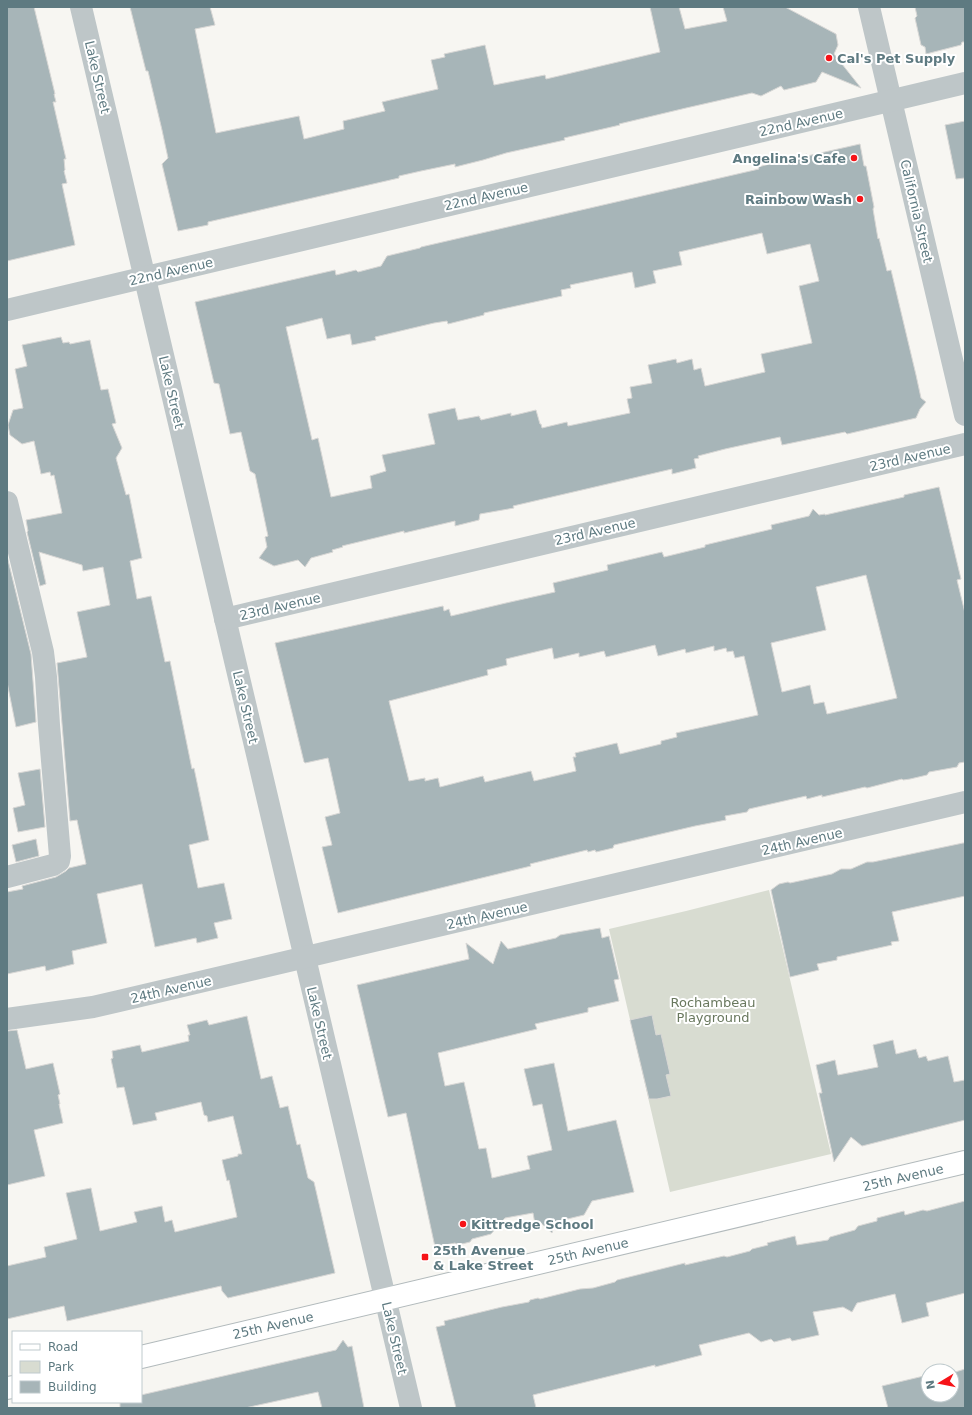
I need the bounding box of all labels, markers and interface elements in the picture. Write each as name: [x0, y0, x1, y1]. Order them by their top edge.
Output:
street label: Lake Street: [82, 39, 113, 115]
place label: Cal's Pet Supply: [837, 51, 956, 66]
marker: Cal's Pet Supply: [824, 53, 834, 63]
street label: 22nd Avenue: [758, 106, 844, 139]
place label: Angelina's Cafe: [733, 151, 846, 166]
marker: Angelina's Cafe: [849, 153, 859, 163]
street label: California Street: [897, 158, 936, 264]
street label: 22nd Avenue: [443, 180, 529, 213]
place label: Rainbow Wash: [745, 192, 852, 207]
marker: Rainbow Wash: [855, 194, 865, 204]
street label: 22nd Avenue: [128, 255, 214, 288]
street label: Lake Street: [156, 354, 187, 430]
street label: 23rd Avenue: [868, 441, 952, 474]
street label: 23rd Avenue: [553, 515, 637, 548]
street label: 23rd Avenue: [238, 590, 322, 623]
street label: Lake Street: [230, 669, 261, 745]
street label: 24th Avenue: [760, 825, 844, 858]
street label: 24th Avenue: [445, 899, 529, 932]
street label: 24th Avenue: [129, 973, 213, 1006]
street label: Lake Street: [304, 985, 335, 1061]
park label: Rochambeau Playground: [671, 995, 755, 1025]
street label: 25th Avenue: [861, 1161, 945, 1194]
place label: Kittredge School: [471, 1217, 594, 1232]
marker: Kittredge School: [458, 1219, 468, 1229]
street label: 25th Avenue: [546, 1235, 630, 1268]
place label: 25th Avenue & Lake Street: [433, 1243, 533, 1273]
marker: 25th Avenue & Lake Street: [420, 1252, 430, 1262]
street label: Lake Street: [379, 1300, 410, 1376]
street label: 25th Avenue: [231, 1309, 315, 1342]
legend: [12, 1331, 142, 1403]
text: Road: [48, 1340, 78, 1354]
text: Park: [48, 1360, 74, 1374]
north arrow: [920, 1363, 960, 1403]
text: N: [923, 1379, 938, 1390]
text: Building: [48, 1380, 97, 1394]

